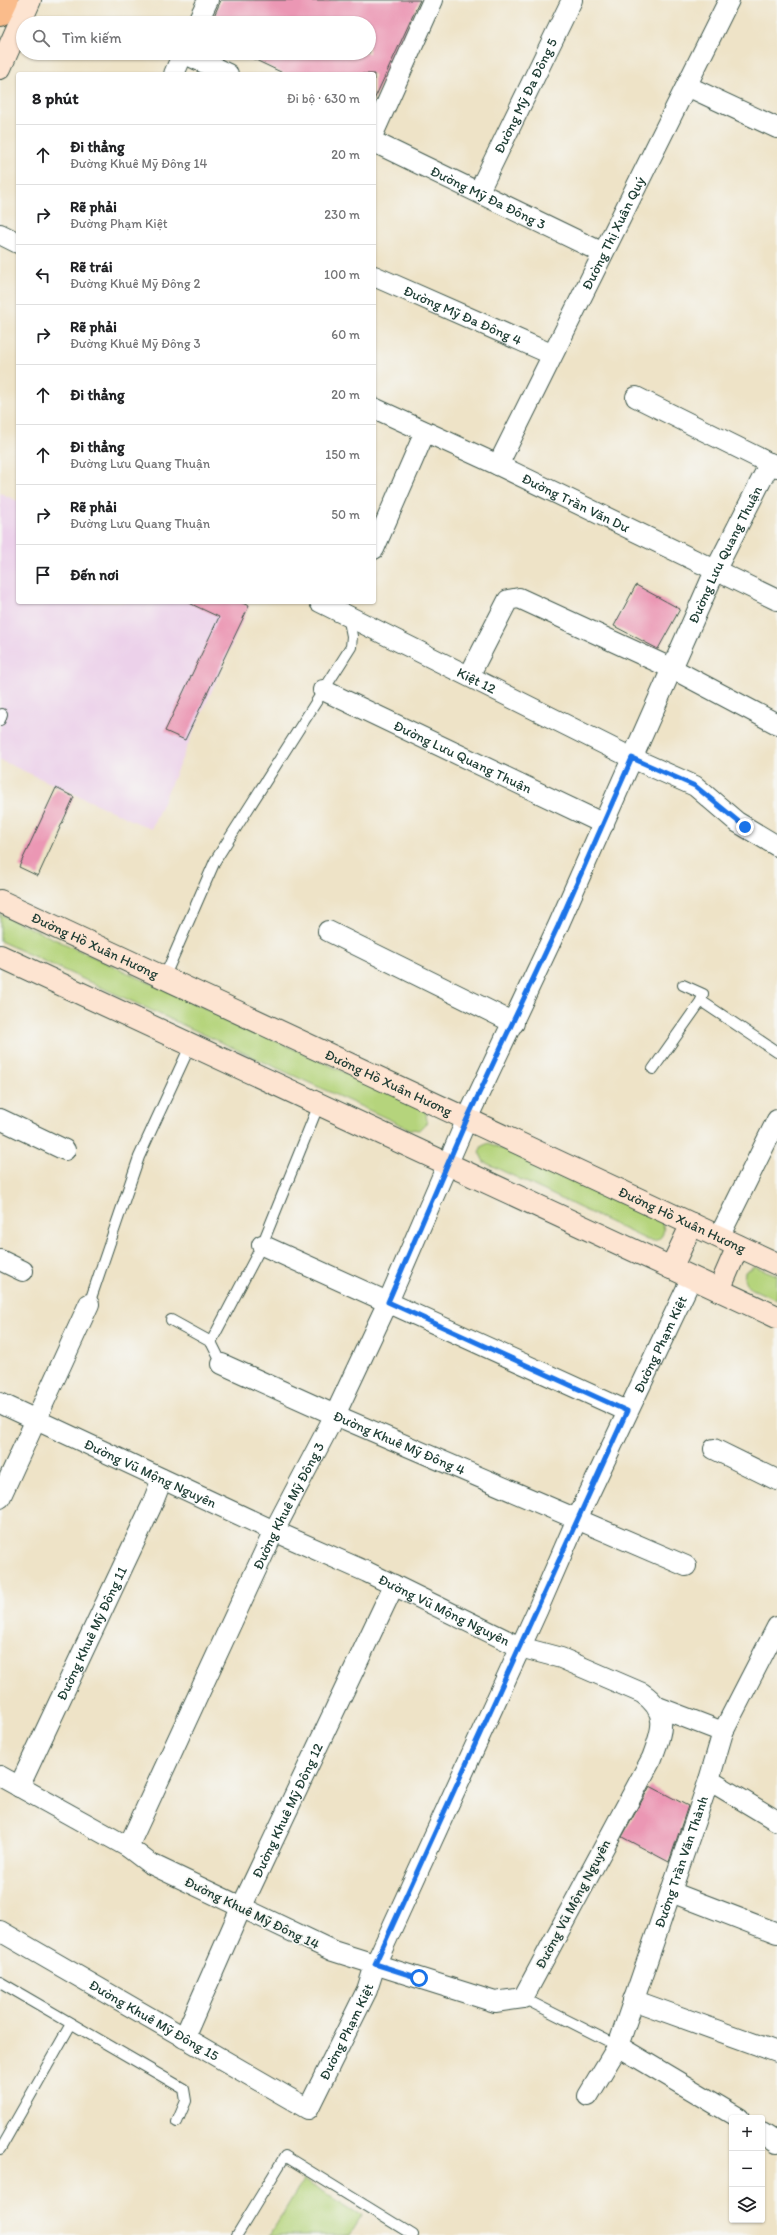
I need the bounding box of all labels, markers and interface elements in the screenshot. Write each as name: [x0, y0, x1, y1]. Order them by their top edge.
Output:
search box: [16, 16, 376, 60]
icon: search: [30, 27, 52, 49]
text: Tìm kiếm: [62, 29, 122, 47]
street label: Đường Mỹ Đa Đông 5: [490, 35, 561, 156]
text: 8 phút: [32, 88, 79, 108]
text: Đi bộ · 630 m: [287, 91, 360, 106]
text: Đi thẳng: [70, 138, 125, 156]
icon: ahead: [32, 144, 54, 166]
text: 20 m: [331, 147, 360, 162]
text: Đường Khuê Mỹ Đông 14: [70, 156, 207, 171]
street label: Đường Mỹ Đa Đông 3: [428, 162, 549, 233]
street label: Đường Thị Xuân Quý: [578, 173, 649, 292]
text: Rẽ phải: [70, 198, 117, 216]
icon: right: [32, 204, 54, 226]
text: 230 m: [324, 207, 360, 222]
text: Đường Phạm Kiệt: [70, 216, 168, 231]
text: Rẽ trái: [70, 258, 113, 276]
icon: left: [32, 264, 54, 286]
text: 100 m: [324, 267, 360, 282]
text: Đường Khuê Mỹ Đông 2: [70, 276, 200, 291]
street label: Đường Mỹ Đa Đông 4: [401, 282, 525, 349]
text: Rẽ phải: [70, 318, 117, 336]
icon: right: [32, 324, 54, 346]
text: 60 m: [331, 327, 360, 342]
text: Đường Khuê Mỹ Đông 3: [70, 336, 201, 351]
icon: ahead: [32, 384, 54, 406]
text: Đi thẳng: [70, 386, 125, 404]
text: 20 m: [331, 387, 360, 402]
text: Đi thẳng: [70, 438, 125, 456]
icon: ahead: [32, 444, 54, 466]
text: 150 m: [325, 447, 360, 462]
text: Đường Lưu Quang Thuận: [70, 456, 210, 471]
street label: Đường Trần Văn Dư: [519, 469, 633, 536]
street label: Đường Lưu Quang Thuận: [684, 483, 766, 626]
text: Rẽ phải: [70, 498, 117, 516]
icon: right: [32, 504, 54, 526]
text: 50 m: [331, 507, 360, 522]
text: Đường Lưu Quang Thuận: [70, 516, 210, 531]
icon: arrive: [32, 564, 54, 586]
text: Đến nơi: [70, 566, 119, 584]
street label: Kiệt 12: [454, 663, 499, 697]
street label: Đường Lưu Quang Thuận: [391, 717, 535, 797]
route end: [736, 818, 754, 836]
street label: Đường Hồ Xuân Hương: [29, 908, 162, 983]
street label: Đường Hồ Xuân Hương: [322, 1046, 456, 1120]
street label: Đường Hồ Xuân Hương: [616, 1183, 749, 1257]
street label: Đường Phạm Kiệt: [630, 1293, 690, 1395]
street label: Đường Khuê Mỹ Đông 4: [331, 1407, 468, 1479]
street label: Đường Vũ Mộng Nguyên: [82, 1435, 220, 1512]
street label: Đường Khuê Mỹ Đông 3: [249, 1439, 328, 1572]
street label: Đường Khuê Mỹ Đông 11: [53, 1563, 131, 1703]
street label: Đường Vũ Mộng Nguyên: [376, 1570, 513, 1649]
street label: Đường Khuê Mỹ Đông 12: [248, 1740, 327, 1880]
street label: Đường Trần Văn Thành: [651, 1794, 711, 1930]
street label: Đường Vũ Mộng Nguyên: [532, 1836, 615, 1972]
street label: Đường Khuê Mỹ Đông 14: [182, 1873, 323, 1953]
route start: [410, 1969, 428, 1987]
street label: Đường Khuê Mỹ Đông 15: [86, 1976, 222, 2064]
street label: Đường Phạm Kiệt: [315, 1982, 377, 2083]
map controls: [729, 2115, 765, 2223]
button: +: [729, 2115, 765, 2151]
button: −: [729, 2151, 765, 2187]
button: layers: [729, 2187, 765, 2223]

